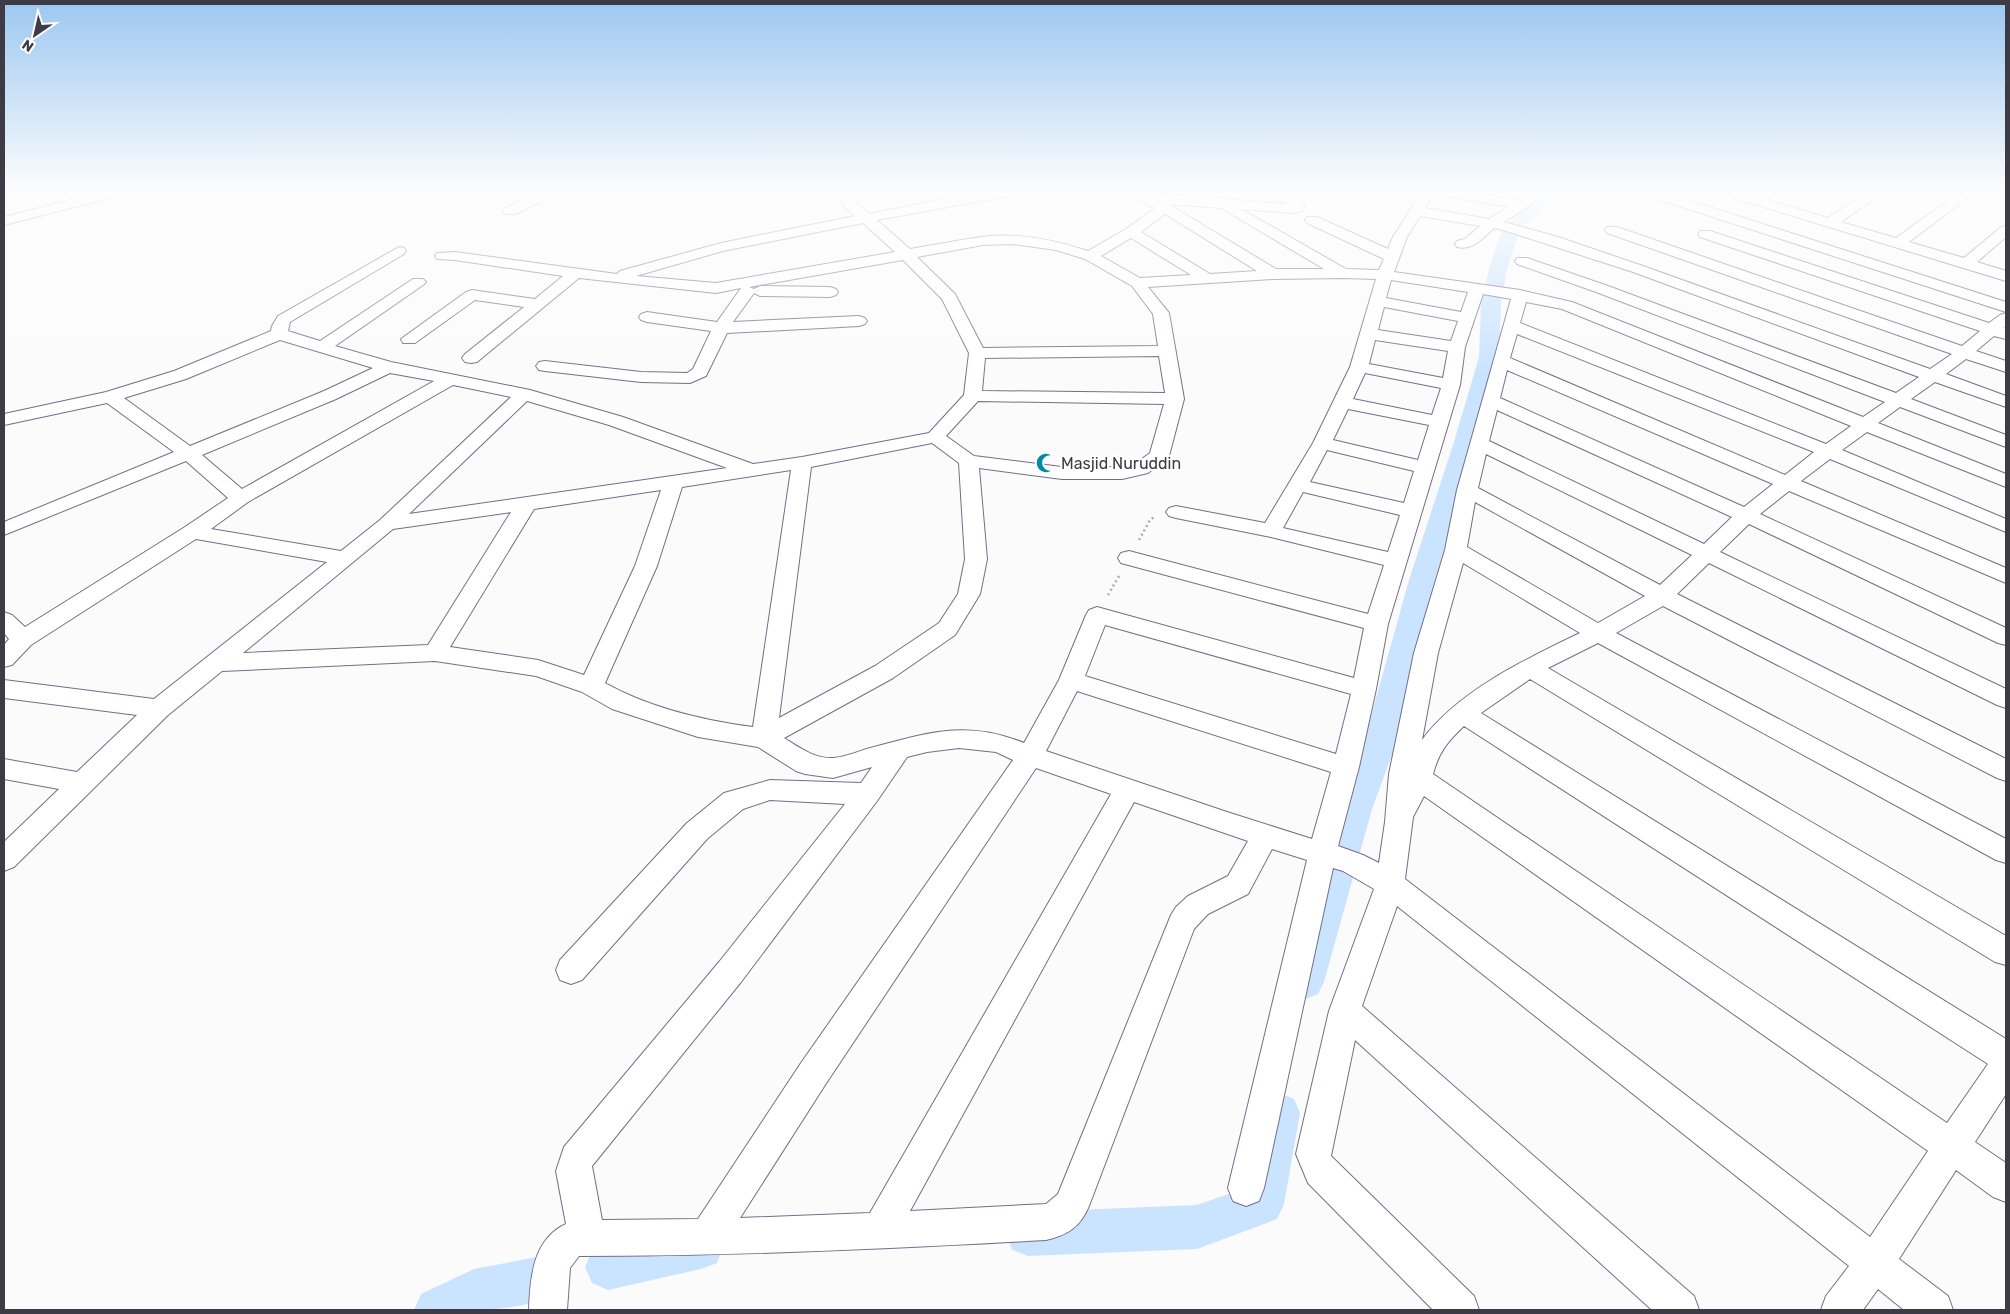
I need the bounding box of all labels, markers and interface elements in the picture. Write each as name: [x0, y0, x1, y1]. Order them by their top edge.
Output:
north arrow: [10, 10, 60, 60]
text: N: [19, 35, 37, 55]
mosque icon: Masjid Nuruddin: [1035, 452, 1057, 474]
place label: Masjid Nuruddin: [1061, 454, 1181, 473]

